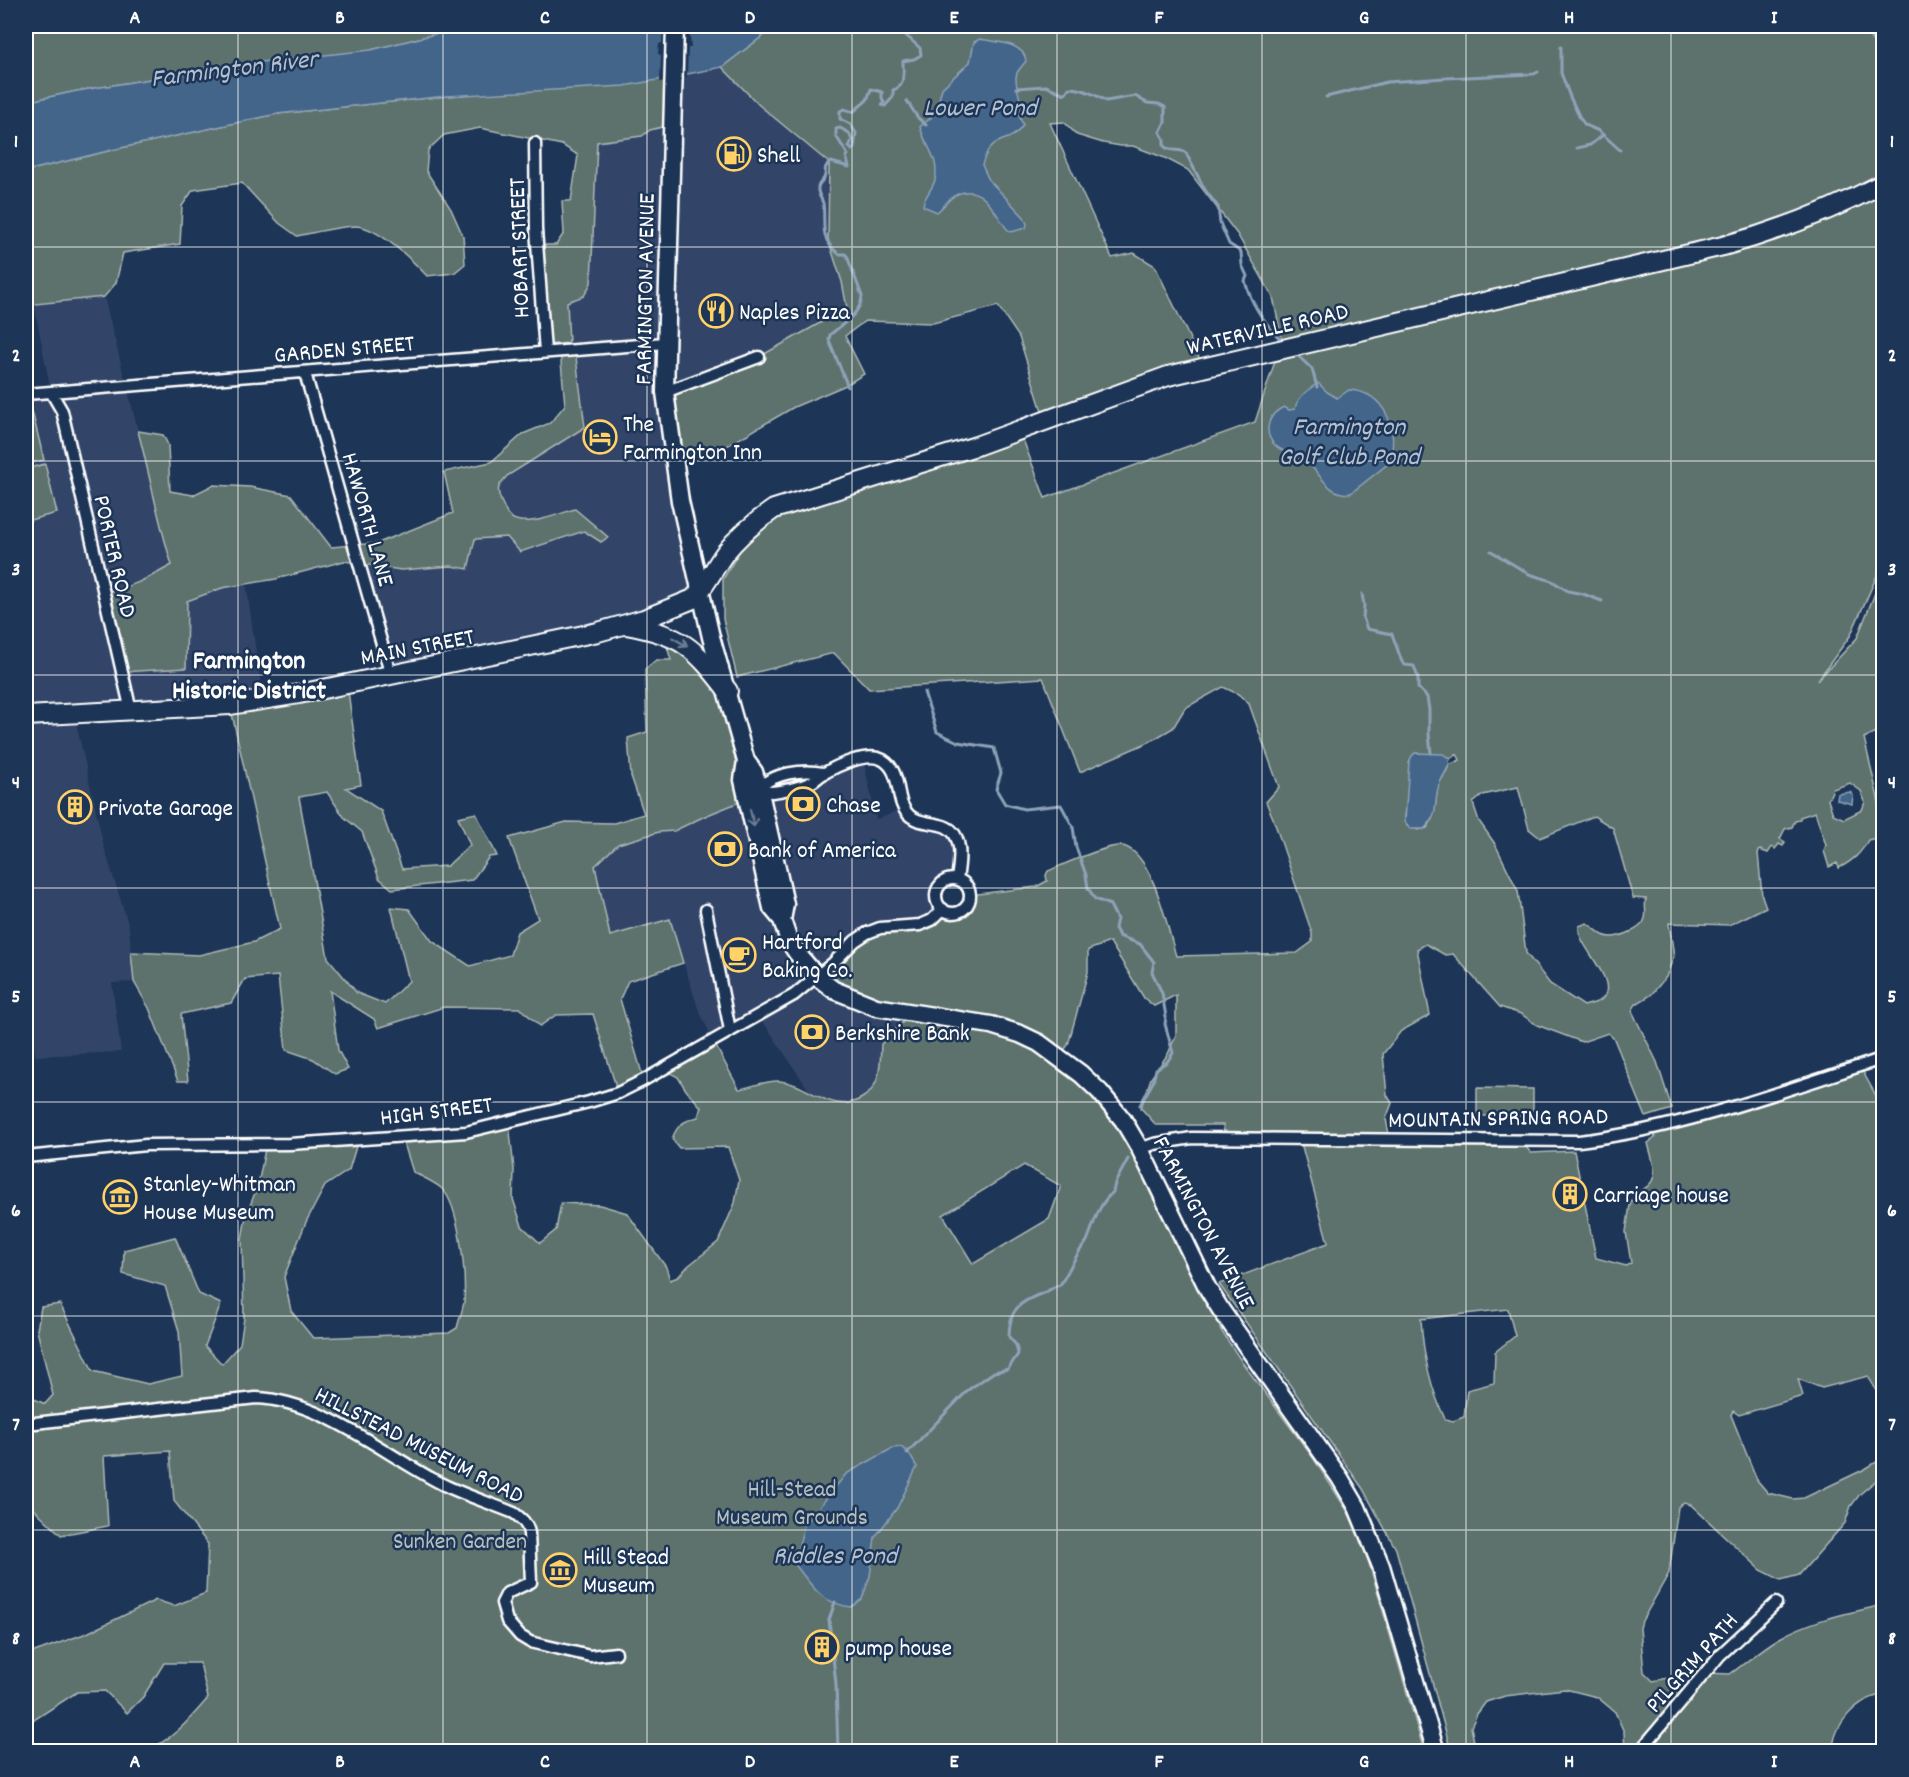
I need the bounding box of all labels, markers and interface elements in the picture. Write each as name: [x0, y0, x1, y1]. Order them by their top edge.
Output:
text: A: [130, 5, 141, 33]
text: B: [335, 5, 345, 33]
text: C: [540, 5, 550, 33]
text: D: [745, 5, 756, 33]
text: E: [949, 5, 959, 33]
text: F: [1155, 5, 1165, 33]
text: G: [1359, 5, 1369, 33]
text: H: [1564, 5, 1574, 33]
text: I: [1771, 5, 1778, 33]
water label: Farmington River: [149, 41, 323, 99]
water label: Lower Pond: [923, 91, 1040, 128]
text: 1: [14, 129, 18, 157]
text: 1: [1890, 129, 1894, 157]
fuel station icon: Shell: [716, 136, 752, 172]
place label: Shell: [757, 140, 801, 174]
street label: HOBART STREET: [502, 177, 540, 319]
street label: FARMINGTON AVENUE: [628, 193, 666, 385]
restaurant icon: Naples Pizza: [698, 293, 734, 329]
street label: WATERVILLE ROAD: [1183, 296, 1352, 366]
place label: Naples Pizza: [739, 297, 851, 331]
street label: GARDEN STREET: [273, 328, 416, 374]
text: 2: [12, 343, 20, 371]
text: 2: [1888, 343, 1896, 371]
place label: The Farmington Inn: [623, 409, 762, 471]
water label: Farmington Golf Club Pond: [1278, 410, 1422, 477]
hotel icon: The Farmington Inn: [582, 419, 618, 455]
street label: HAWORTH LANE: [331, 449, 401, 591]
street label: PORTER ROAD: [82, 492, 144, 621]
text: 3: [12, 557, 20, 585]
text: 3: [1888, 557, 1896, 585]
street label: MAIN STREET: [358, 621, 478, 677]
one-way arrow: [671, 636, 688, 648]
district label: Farmington Historic District: [172, 644, 326, 711]
text: 4: [12, 770, 20, 798]
text: 4: [1888, 770, 1896, 798]
bank icon: Chase: [785, 786, 821, 822]
building icon: Private Garage: [57, 789, 93, 825]
place label: Chase: [826, 790, 881, 824]
place label: Private Garage: [98, 793, 233, 827]
one-way arrow: [747, 808, 758, 827]
bank icon: Bank of America: [707, 831, 743, 867]
place label: Bank of America: [748, 835, 897, 869]
place label: Hartford Baking Co.: [762, 927, 852, 989]
cafe icon: Hartford Baking Co.: [721, 937, 757, 973]
text: 5: [11, 984, 21, 1012]
text: 5: [1887, 984, 1897, 1012]
bank icon: Berkshire Bank: [794, 1014, 830, 1050]
place label: Berkshire Bank: [835, 1018, 970, 1052]
street label: HIGH STREET: [378, 1089, 495, 1137]
street label: MOUNTAIN SPRING ROAD: [1388, 1101, 1608, 1139]
street label: FARMINGTON AVENUE: [1142, 1131, 1262, 1316]
place label: Stanley-Whitman House Museum: [143, 1169, 296, 1231]
building icon: Carriage house: [1552, 1176, 1588, 1212]
museum icon: Stanley-Whitman House Museum: [102, 1179, 138, 1215]
place label: Carriage house: [1593, 1180, 1729, 1214]
text: 6: [11, 1198, 21, 1226]
text: 6: [1887, 1198, 1897, 1226]
street label: HILLSTEAD MUSEUM ROAD: [308, 1379, 529, 1514]
text: 7: [12, 1412, 20, 1440]
text: 7: [1888, 1412, 1896, 1440]
park label: Hill-Stead Museum Grounds: [716, 1474, 868, 1536]
park label: Sunken Garden: [393, 1526, 527, 1560]
water label: Riddles Pond: [773, 1539, 900, 1576]
place label: Hill Stead Museum: [583, 1542, 669, 1604]
museum icon: Hill Stead Museum: [542, 1552, 578, 1588]
street label: PILGRIM PATH: [1639, 1606, 1748, 1722]
text: 8: [12, 1626, 20, 1654]
text: 8: [1888, 1626, 1896, 1654]
building icon: pump house: [804, 1629, 840, 1665]
place label: pump house: [845, 1633, 952, 1667]
text: A: [130, 1749, 141, 1777]
text: B: [335, 1749, 345, 1777]
text: C: [540, 1749, 550, 1777]
text: D: [745, 1749, 756, 1777]
text: E: [949, 1749, 959, 1777]
text: F: [1155, 1749, 1165, 1777]
text: G: [1359, 1749, 1369, 1777]
text: H: [1564, 1749, 1574, 1777]
text: I: [1771, 1749, 1778, 1777]

